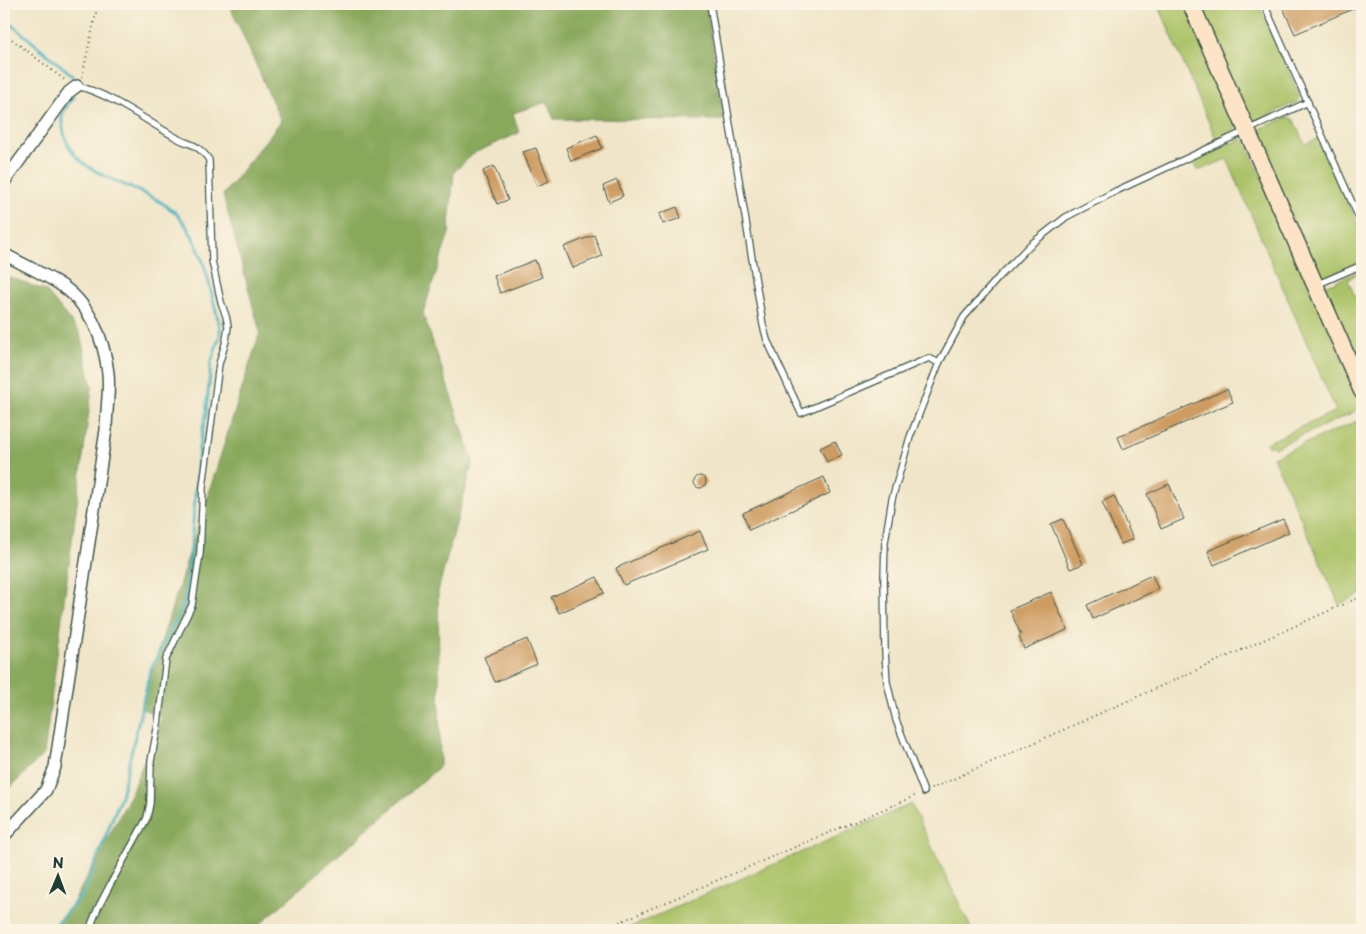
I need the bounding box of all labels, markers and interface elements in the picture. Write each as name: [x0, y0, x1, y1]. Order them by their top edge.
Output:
north arrow: [32, 852, 82, 902]
text: N: [53, 852, 64, 873]

